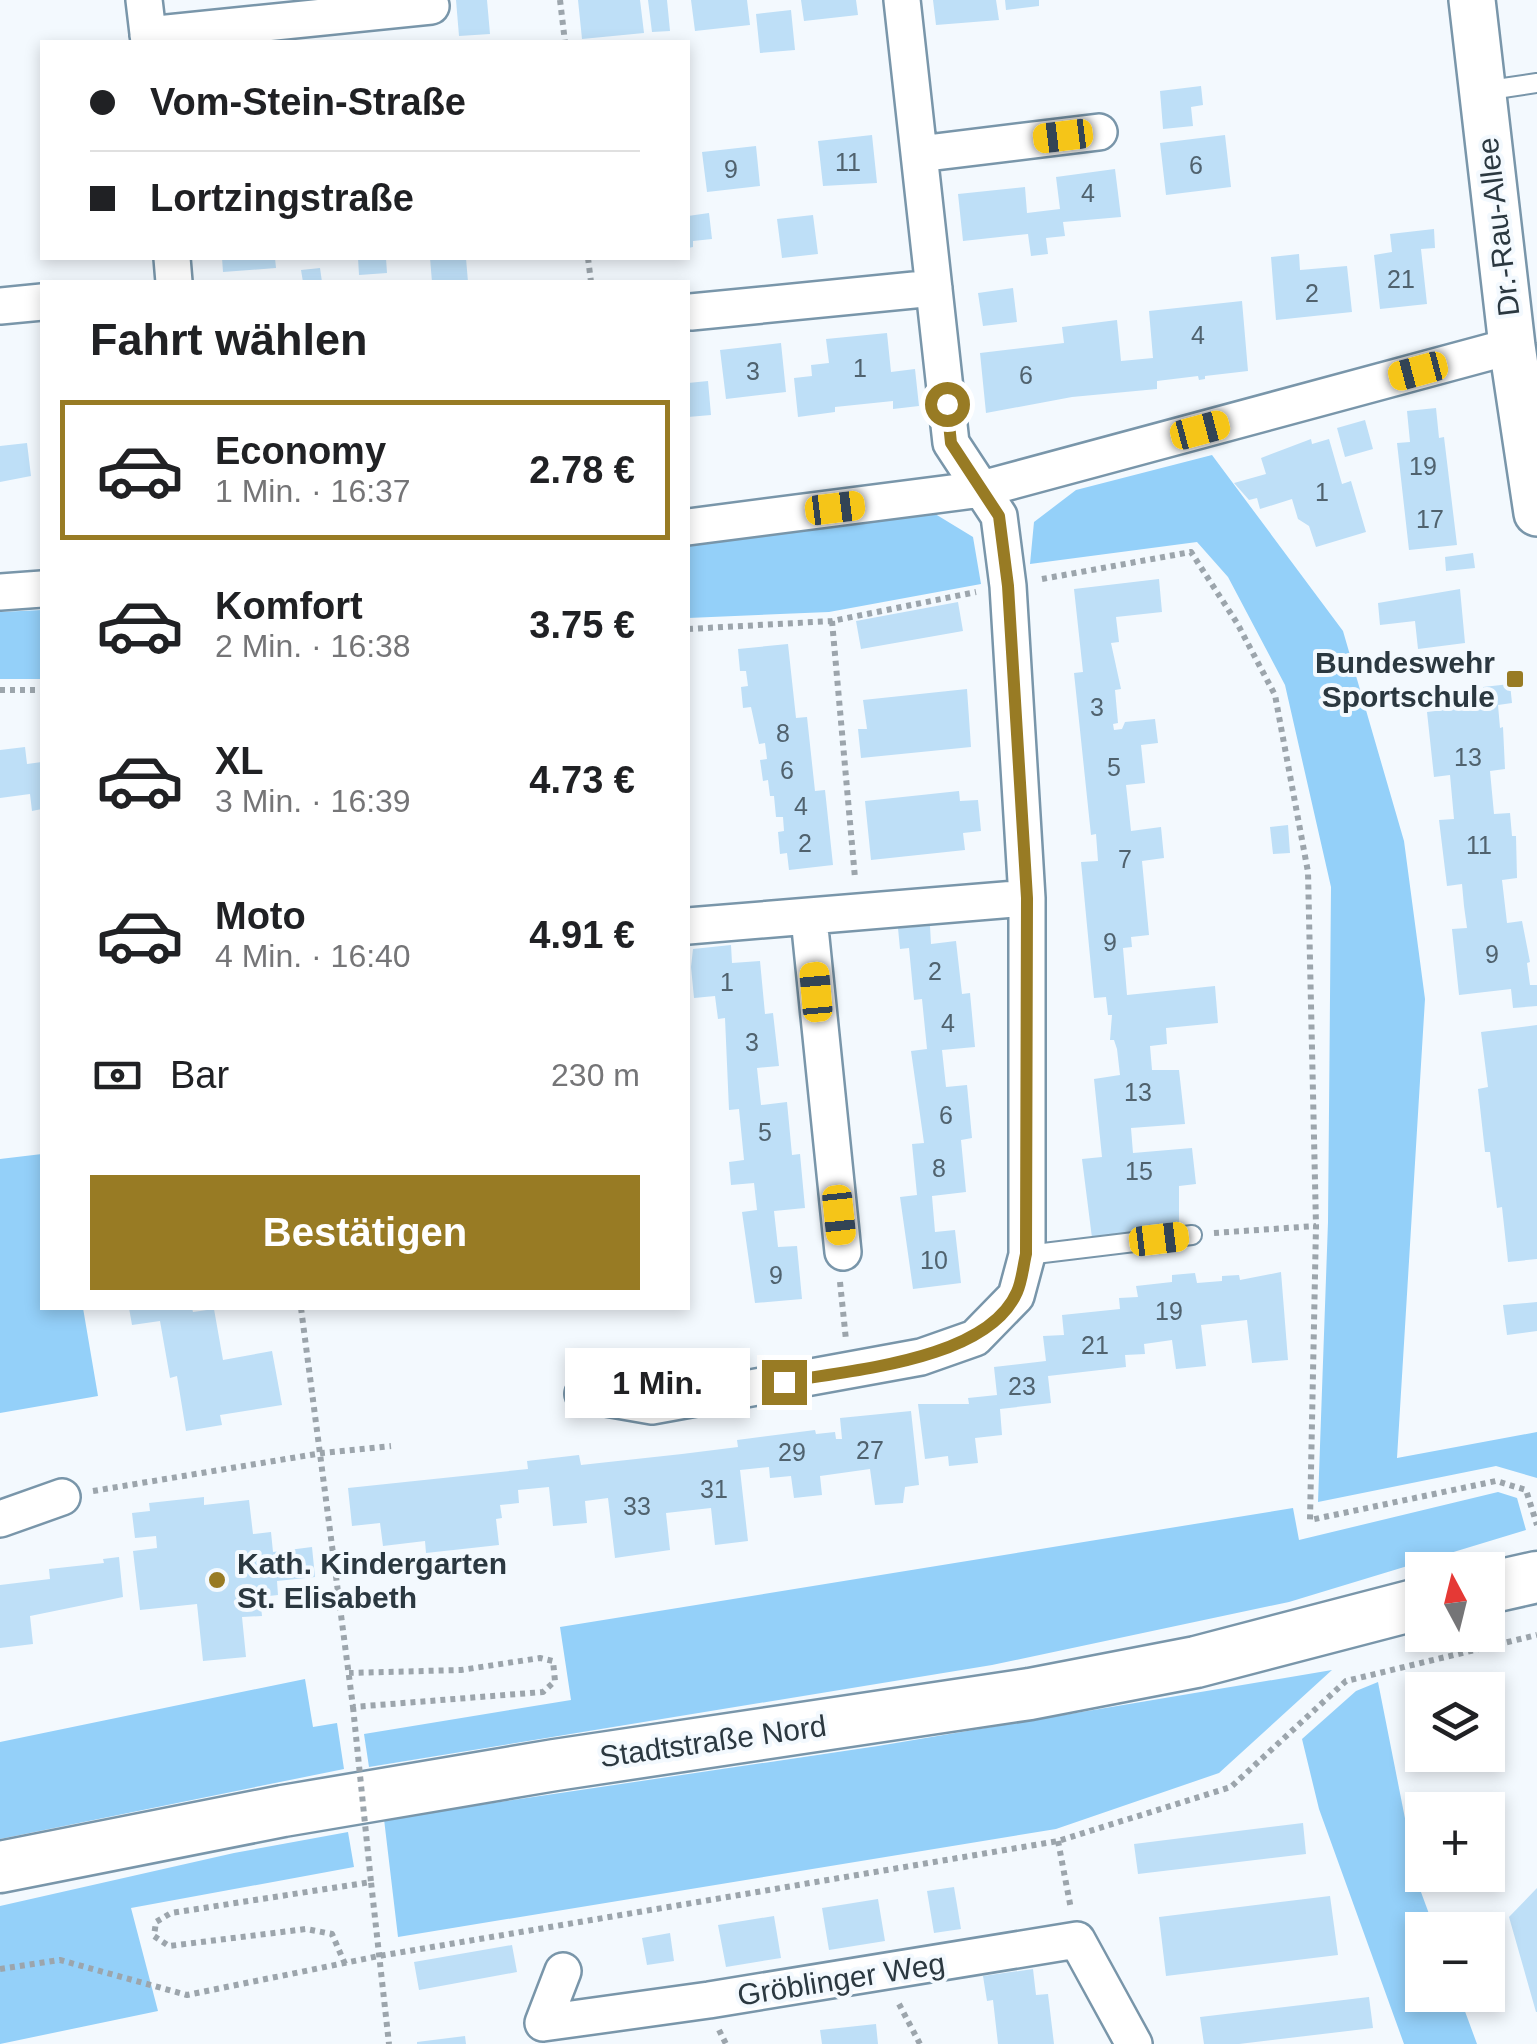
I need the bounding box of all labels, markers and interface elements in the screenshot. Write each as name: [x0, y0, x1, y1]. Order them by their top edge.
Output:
text: Vom-Stein-Straße: [150, 81, 466, 123]
car: [1031, 117, 1095, 155]
street label: Dr.-Rau-Allee: [1471, 136, 1525, 318]
house number: 11: [835, 148, 861, 176]
house number: 6: [1189, 151, 1203, 179]
house number: 9: [724, 155, 738, 183]
text: Lortzingstraße: [150, 177, 414, 219]
house number: 4: [1081, 179, 1095, 207]
house number: 21: [1387, 265, 1415, 293]
house number: 2: [1305, 279, 1319, 307]
text: Fahrt wählen: [90, 314, 368, 365]
house number: 4: [1191, 321, 1205, 349]
car: [1385, 349, 1451, 393]
house number: 1: [853, 354, 867, 382]
house number: 3: [746, 357, 760, 385]
house number: 6: [1019, 361, 1033, 389]
route start: [925, 382, 970, 427]
car: [1167, 408, 1233, 452]
icon: car: [95, 425, 185, 515]
text: Economy: [215, 430, 386, 472]
text: 2.78 €: [529, 449, 635, 491]
house number: 19: [1409, 452, 1437, 480]
text: 1 Min. · 16:37: [215, 473, 411, 509]
house number: 1: [1315, 478, 1329, 506]
car: [803, 489, 867, 527]
house number: 17: [1416, 505, 1444, 533]
icon: car: [95, 580, 185, 670]
text: Komfort: [215, 585, 363, 627]
text: 3.75 €: [529, 604, 635, 646]
text: 2 Min. · 16:38: [215, 628, 411, 664]
place label: Bundeswehr Sportschule: [1315, 646, 1495, 713]
marker: Bundeswehr Sportschule: [1504, 668, 1526, 690]
house number: 3: [1090, 693, 1104, 721]
house number: 8: [776, 719, 790, 747]
icon: car: [95, 735, 185, 825]
text: XL: [215, 740, 264, 782]
house number: 13: [1454, 743, 1482, 771]
house number: 5: [1107, 753, 1121, 781]
house number: 6: [780, 756, 794, 784]
text: 4.73 €: [529, 759, 635, 801]
text: 3 Min. · 16:39: [215, 783, 411, 819]
house number: 4: [794, 792, 808, 820]
house number: 2: [798, 829, 812, 857]
house number: 11: [1466, 831, 1492, 859]
house number: 7: [1118, 845, 1132, 873]
icon: car: [95, 890, 185, 980]
text: Moto: [215, 895, 306, 937]
text: 4.91 €: [529, 914, 635, 956]
house number: 9: [1103, 928, 1117, 956]
text: 4 Min. · 16:40: [215, 938, 411, 974]
house number: 9: [1485, 940, 1499, 968]
house number: 2: [928, 957, 942, 985]
car: [798, 961, 834, 1023]
house number: 1: [720, 968, 734, 996]
house number: 4: [941, 1009, 955, 1037]
house number: 3: [745, 1028, 759, 1056]
icon: cash: [90, 1048, 145, 1103]
text: Bar: [170, 1054, 229, 1096]
text: 230 m: [551, 1057, 640, 1093]
house number: 13: [1124, 1078, 1152, 1106]
house number: 6: [939, 1101, 953, 1129]
house number: 5: [758, 1118, 772, 1146]
house number: 8: [932, 1154, 946, 1182]
house number: 15: [1125, 1157, 1153, 1185]
button: Bestätigen: [90, 1175, 640, 1290]
car: [821, 1184, 857, 1246]
car: [1127, 1220, 1191, 1258]
house number: 10: [920, 1246, 948, 1274]
house number: 9: [769, 1261, 783, 1289]
house number: 19: [1155, 1297, 1183, 1325]
house number: 21: [1081, 1331, 1109, 1359]
callout: 1 Min.: [564, 1347, 749, 1417]
route end: [762, 1360, 807, 1405]
text: 1 Min.: [612, 1365, 703, 1401]
house number: 23: [1008, 1372, 1036, 1400]
house number: 27: [856, 1436, 884, 1464]
house number: 29: [778, 1438, 806, 1466]
house number: 31: [700, 1475, 728, 1503]
house number: 33: [623, 1492, 651, 1520]
place label: Kath. Kindergarten St. Elisabeth: [237, 1547, 507, 1614]
north arrow: [1405, 1552, 1505, 1652]
map controls: [1405, 1552, 1505, 2012]
marker: Kath. Kindergarten St. Elisabeth: [206, 1569, 228, 1591]
button: layers: [1405, 1672, 1505, 1772]
street label: Stadtstraße Nord: [598, 1709, 828, 1773]
button: +: [1405, 1792, 1505, 1892]
button: −: [1405, 1912, 1505, 2012]
street label: Gröblinger Weg: [735, 1946, 947, 2012]

